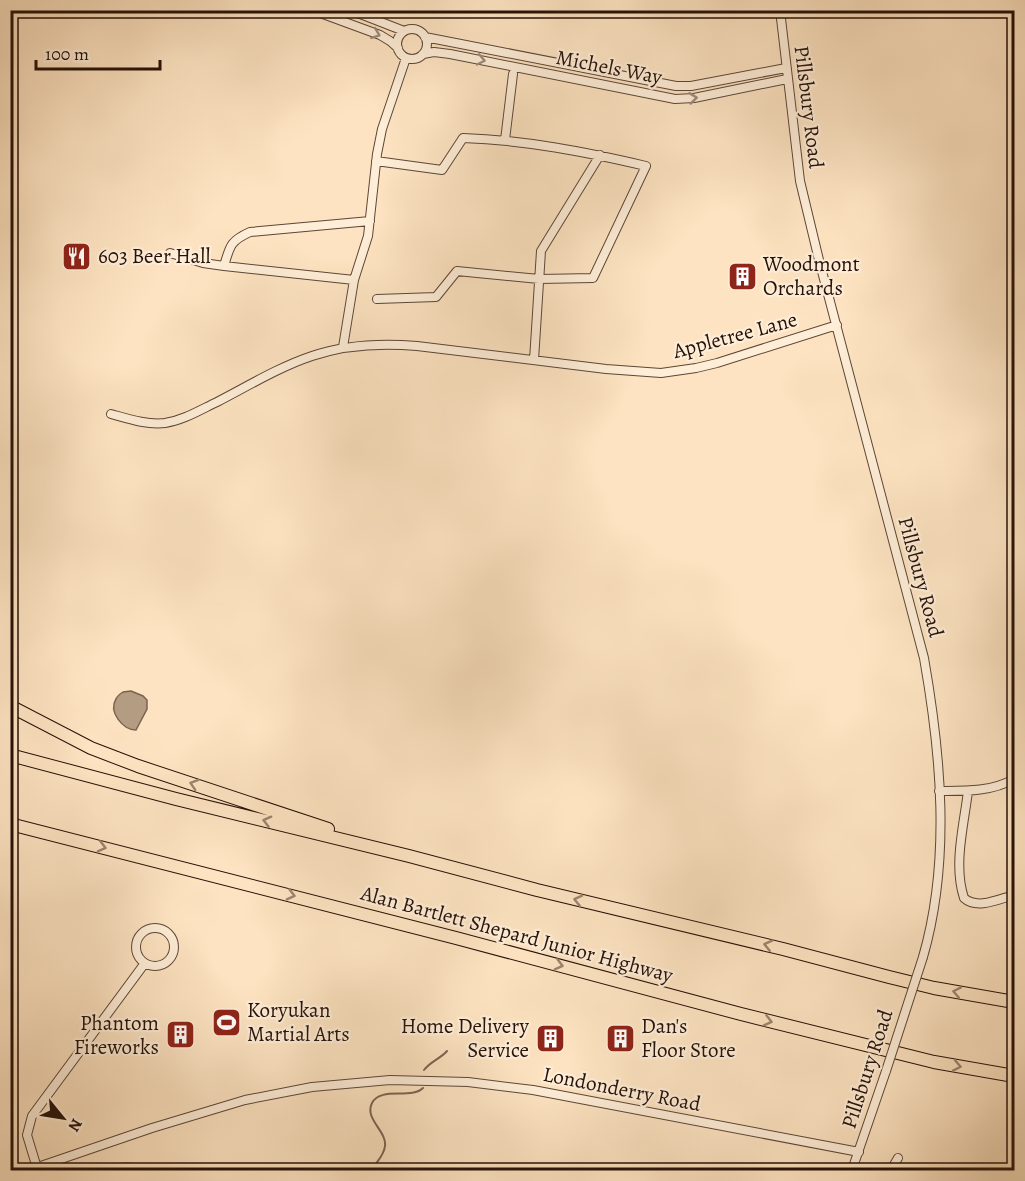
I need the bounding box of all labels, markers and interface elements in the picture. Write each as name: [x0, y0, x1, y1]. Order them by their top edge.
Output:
one-way arrow: [371, 26, 381, 39]
scale bar: [36, 33, 160, 71]
text: 100 m: [45, 42, 89, 66]
street label: Michels Way: [554, 43, 665, 91]
street label: Pillsbury Road: [788, 44, 831, 171]
one-way arrow: [475, 53, 485, 66]
one-way arrow: [688, 92, 697, 105]
restaurant icon: 603 Beer Hall: [61, 240, 93, 272]
place label: 603 Beer Hall: [98, 242, 211, 270]
place label: Woodmont Orchards: [762, 250, 860, 302]
building icon: Woodmont Orchards: [726, 260, 758, 292]
street label: Appletree Lane: [669, 305, 800, 365]
street label: Pillsbury Road: [891, 514, 951, 641]
one-way arrow: [189, 779, 200, 792]
one-way arrow: [262, 816, 272, 829]
one-way arrow: [96, 840, 107, 852]
street label: Alan Bartlett Shepard Junior Highway: [357, 879, 677, 989]
one-way arrow: [286, 888, 296, 901]
one-way arrow: [573, 895, 583, 908]
one-way arrow: [763, 940, 773, 953]
one-way arrow: [554, 958, 564, 971]
one-way arrow: [952, 986, 962, 999]
place label: Koryukan Martial Arts: [247, 996, 350, 1048]
street label: Pillsbury Road: [835, 1005, 900, 1132]
sports icon: Koryukan Martial Arts: [210, 1006, 242, 1038]
place label: Phantom Fireworks: [74, 1009, 159, 1061]
place label: Home Delivery Service: [401, 1012, 530, 1064]
place label: Dan's Floor Store: [641, 1012, 736, 1064]
one-way arrow: [763, 1013, 773, 1026]
building icon: Phantom Fireworks: [164, 1019, 196, 1051]
building icon: Home Delivery Service: [534, 1022, 566, 1054]
building icon: Dan's Floor Store: [604, 1022, 636, 1054]
one-way arrow: [952, 1059, 962, 1072]
street label: Londonderry Road: [541, 1060, 704, 1118]
north arrow: [33, 1088, 93, 1148]
text: N: [63, 1114, 88, 1136]

